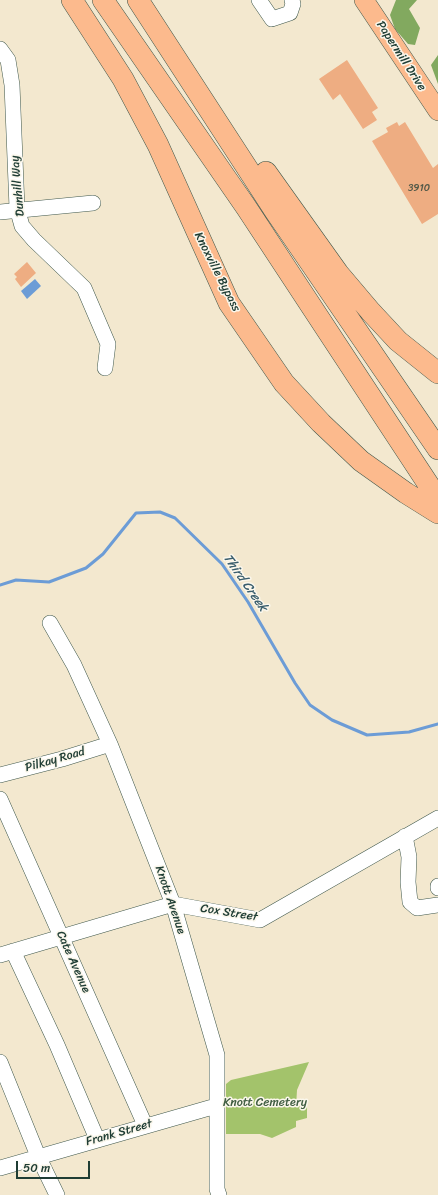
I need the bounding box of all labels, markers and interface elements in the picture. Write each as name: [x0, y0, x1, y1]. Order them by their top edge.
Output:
street label: Papermill Drive: [373, 18, 429, 94]
street label: Dunhill Way: [8, 155, 28, 217]
house number: 3910: [408, 182, 430, 194]
street label: Knoxville Bypass: [191, 230, 243, 314]
water label: Third Creek: [219, 551, 271, 615]
street label: Pilkay Road: [24, 745, 86, 775]
street label: Knott Avenue: [152, 864, 188, 936]
street label: Cox Street: [199, 901, 259, 925]
street label: Cate Avenue: [53, 929, 93, 995]
park label: Knott Cemetery: [223, 1096, 307, 1110]
street label: Frank Street: [84, 1117, 154, 1149]
scale bar: [18, 1153, 92, 1179]
text: 50 m: [23, 1157, 50, 1179]

